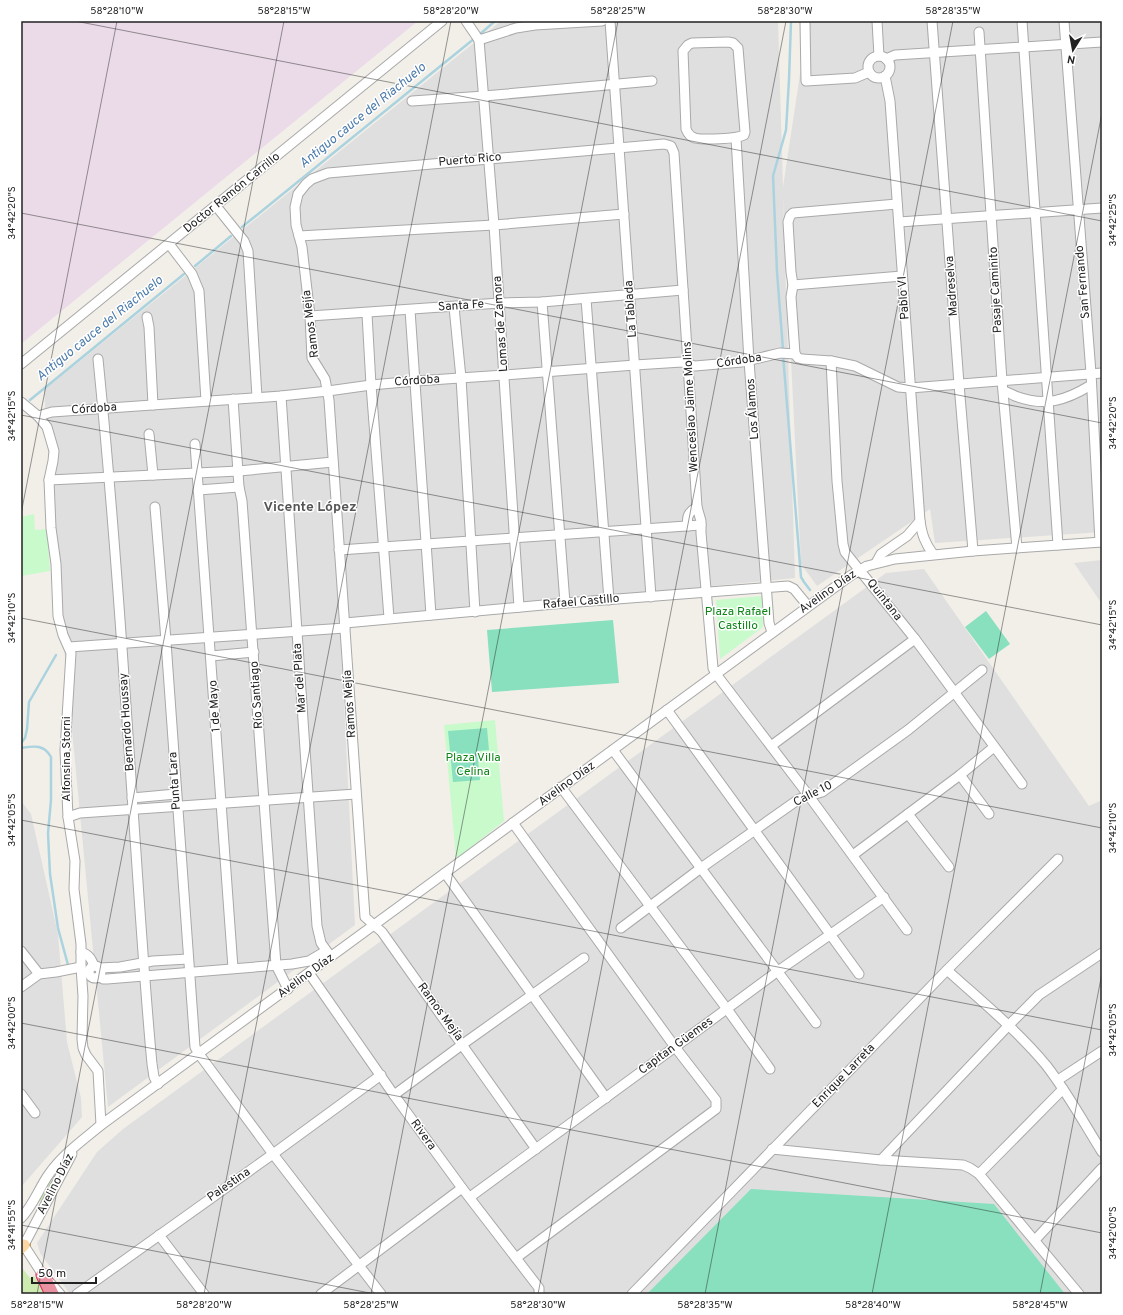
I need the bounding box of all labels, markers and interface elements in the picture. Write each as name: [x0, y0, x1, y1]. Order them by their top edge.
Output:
text: 58°28'10"W: [90, 5, 144, 18]
text: 58°28'15"W: [257, 5, 311, 18]
text: 58°28'20"W: [423, 5, 479, 18]
text: 58°28'25"W: [590, 5, 646, 18]
text: 58°28'30"W: [757, 5, 813, 18]
text: 58°28'35"W: [925, 5, 981, 18]
north arrow: [1053, 30, 1093, 70]
text: N: [1066, 51, 1076, 66]
water label: Antiguo cauce del Riachuelo: [296, 60, 430, 172]
street label: Doctor Ramón Carrillo: [180, 149, 284, 237]
street label: Puerto Rico: [438, 149, 502, 171]
text: 34°42'20"S: [6, 186, 19, 240]
text: 34°42'25"S: [1107, 193, 1120, 247]
street label: San Fernando: [1072, 244, 1094, 319]
street label: Pasaje Caminito: [986, 246, 1006, 334]
street label: Madreselva: [942, 255, 962, 317]
water label: Antiguo cauce del Riachuelo: [33, 273, 167, 385]
street label: Lomas de Zamora: [490, 275, 512, 373]
street label: Pablo VI: [894, 276, 914, 320]
street label: La Tablada: [621, 280, 641, 338]
street label: Ramos Mejía: [299, 289, 323, 359]
street label: Santa Fe: [437, 296, 485, 316]
street label: Wenceslao Jaime Molins: [680, 341, 702, 473]
street label: Córdoba: [715, 350, 763, 372]
street label: Córdoba: [394, 371, 440, 391]
street label: Los Álamos: [743, 378, 763, 440]
text: 34°42'15"S: [6, 391, 19, 441]
text: 34°42'20"S: [1107, 396, 1120, 450]
street label: Córdoba: [71, 399, 117, 419]
district label: Vicente López: [263, 499, 357, 516]
street label: Avelino Díaz: [796, 566, 860, 618]
street label: Quintana: [863, 576, 905, 624]
street label: Rafael Castillo: [542, 591, 620, 613]
text: 34°42'10"S: [6, 593, 19, 643]
text: 34°42'15"S: [1107, 600, 1120, 650]
park label: Plaza Rafael Castillo: [705, 604, 771, 634]
street label: Mar del Plata: [290, 643, 310, 713]
street label: Río Santiago: [247, 660, 267, 729]
street label: Ramos Mejía: [340, 669, 360, 739]
street label: Bernardo Houssay: [116, 672, 138, 772]
street label: 1 de Mayo: [205, 679, 225, 732]
street label: Alfonsina Storni: [59, 716, 75, 802]
park label: Plaza Villa Celina: [445, 750, 501, 780]
street label: Punta Lara: [165, 751, 185, 811]
street label: Avelino Díaz: [535, 758, 599, 810]
street label: Calle 10: [791, 777, 835, 811]
text: 34°42'05"S: [6, 793, 19, 847]
text: 34°42'10"S: [1107, 803, 1120, 853]
street label: Avelino Díaz: [274, 950, 338, 1002]
street label: Ramos Mejía: [413, 980, 467, 1044]
text: 34°42'00"S: [6, 996, 19, 1050]
text: 34°42'05"S: [1107, 1003, 1120, 1057]
street label: Capitan Güemes: [636, 1014, 716, 1078]
street label: Enrique Larreta: [809, 1040, 879, 1112]
street label: Rivera: [406, 1116, 440, 1154]
street label: Avelino Díaz: [34, 1151, 78, 1217]
street label: Palestina: [204, 1164, 254, 1206]
text: 34°41'55"S: [6, 1200, 19, 1250]
text: 34°42'00"S: [1107, 1206, 1120, 1260]
scale bar: [32, 1259, 96, 1285]
text: 50 m: [38, 1266, 66, 1282]
text: 58°28'15"W: [10, 1299, 64, 1312]
text: 58°28'20"W: [176, 1299, 232, 1312]
text: 58°28'25"W: [343, 1299, 399, 1312]
text: 58°28'30"W: [510, 1299, 566, 1312]
text: 58°28'35"W: [677, 1299, 733, 1312]
text: 58°28'40"W: [845, 1299, 901, 1312]
text: 58°28'45"W: [1012, 1299, 1068, 1312]

